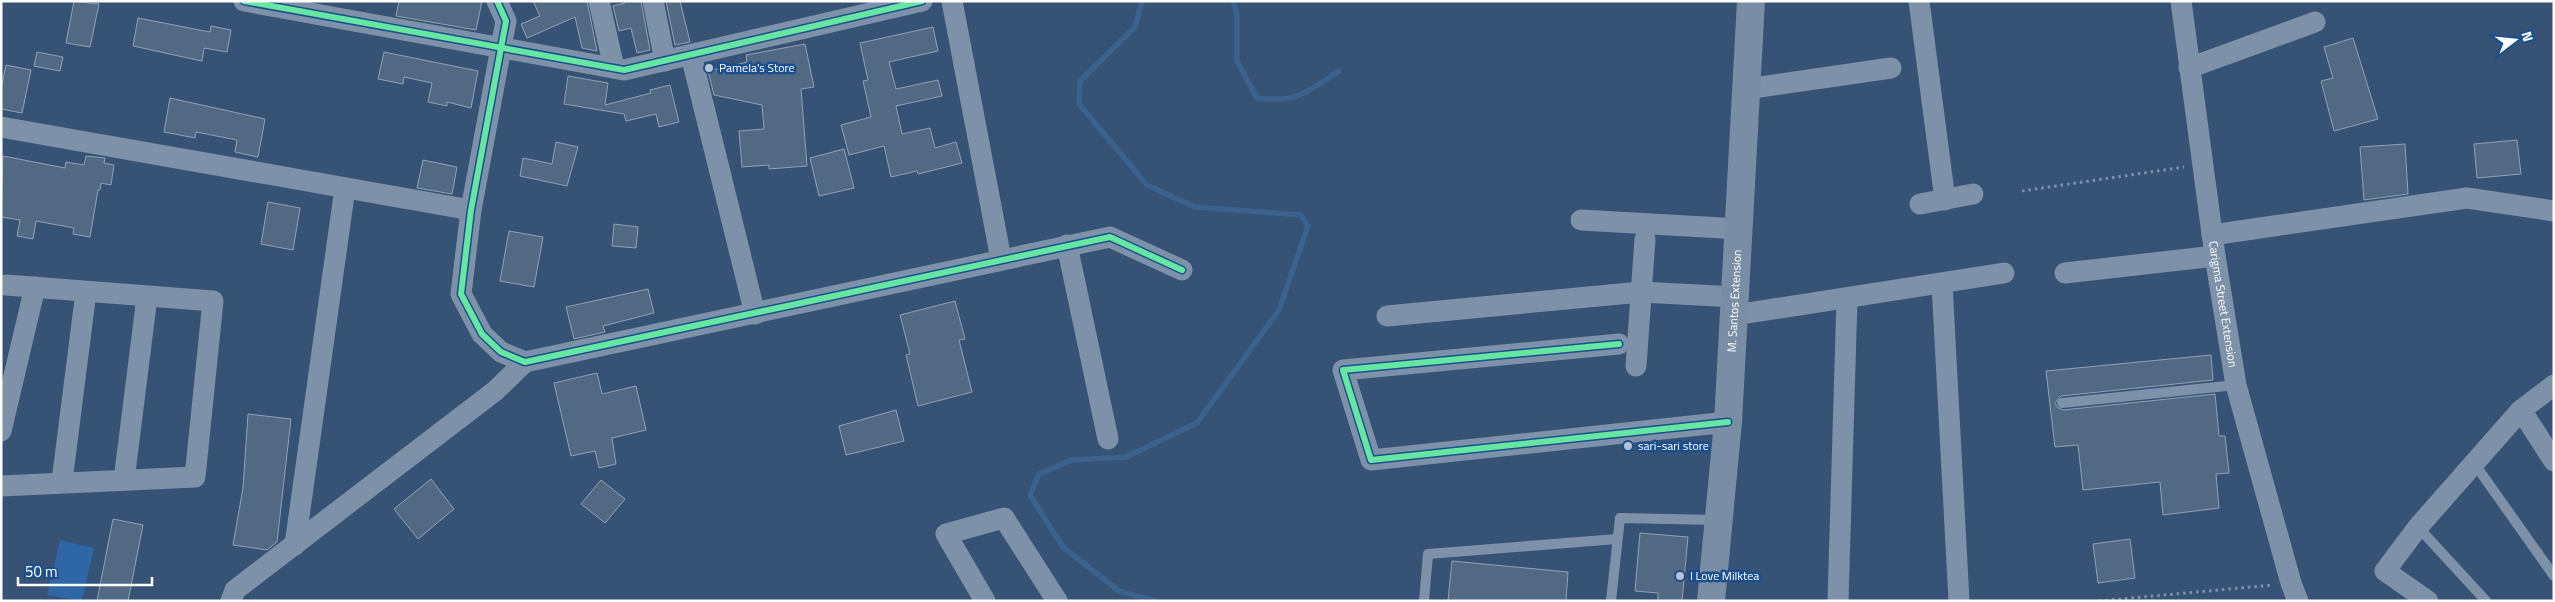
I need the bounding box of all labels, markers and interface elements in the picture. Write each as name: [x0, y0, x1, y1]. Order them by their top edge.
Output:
north arrow: [2490, 15, 2540, 65]
text: N: [2517, 29, 2539, 44]
place label: Pamela's Store: [719, 58, 795, 77]
marker: Pamela's Store: [703, 62, 715, 74]
street label: Carigma Street Extension: [2204, 240, 2243, 369]
street label: M. Santos Extension: [1722, 249, 1746, 353]
place label: sari-sari store: [1638, 436, 1709, 455]
marker: sari-sari store: [1622, 440, 1634, 452]
scale bar: [18, 554, 151, 586]
text: 50 m: [25, 560, 58, 583]
place label: I Love Milktea: [1690, 566, 1759, 585]
marker: I Love Milktea: [1674, 570, 1686, 582]

